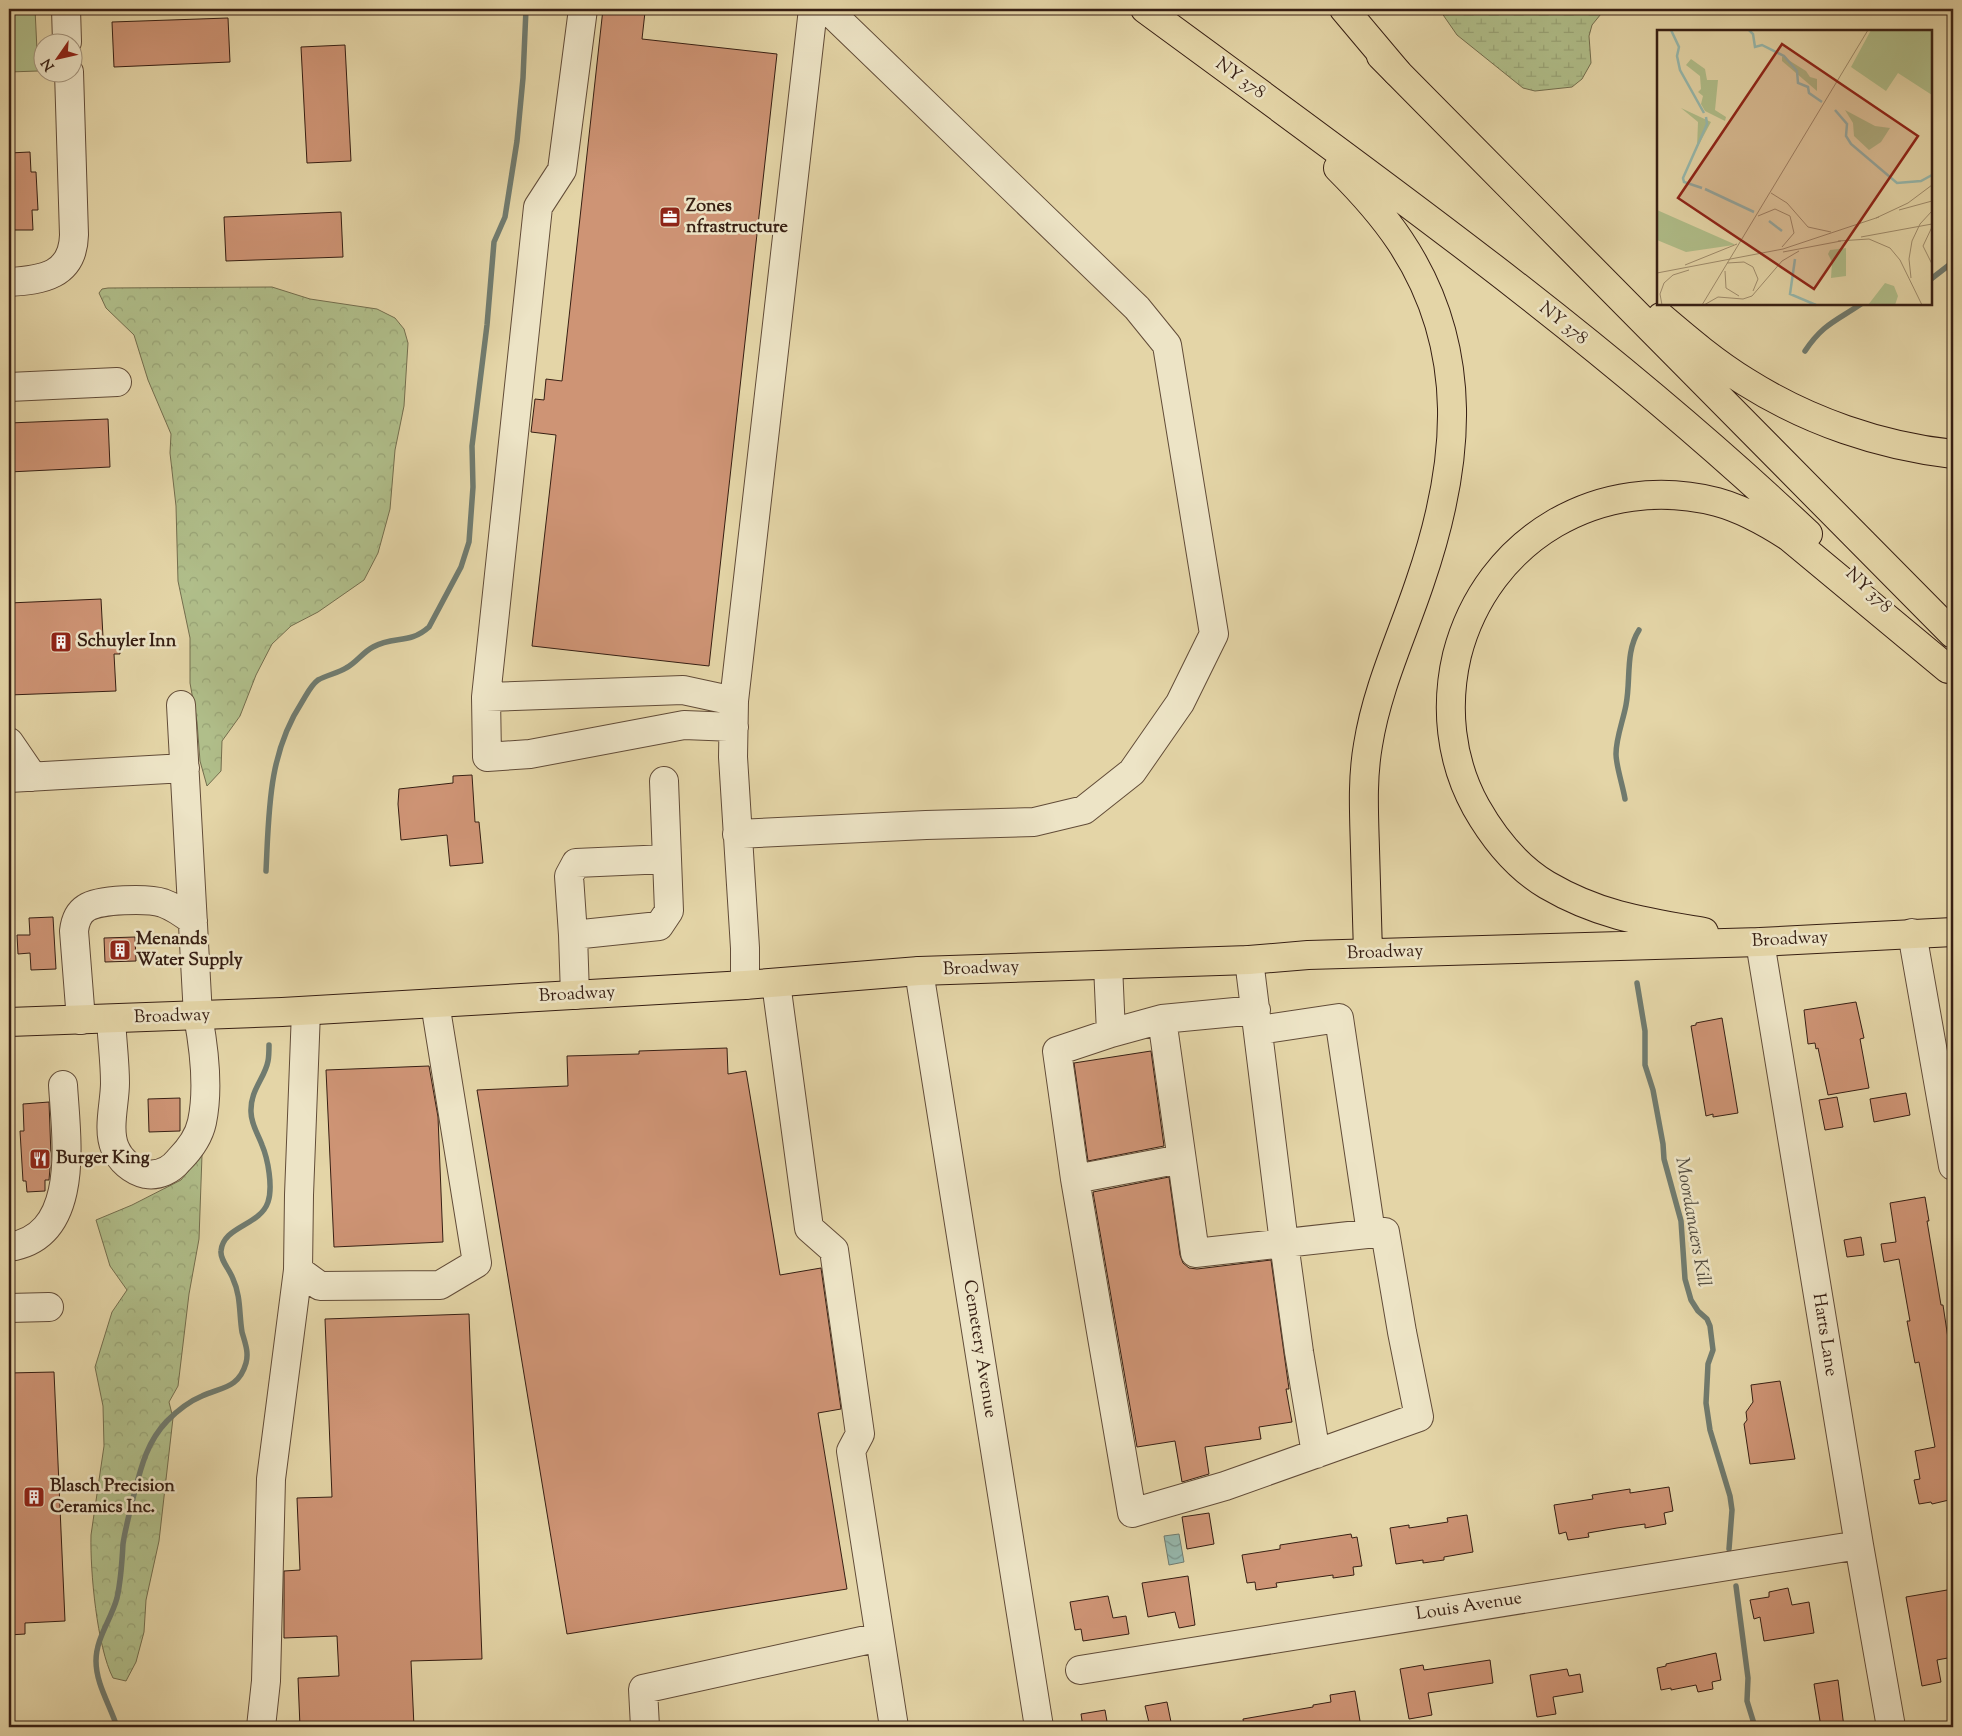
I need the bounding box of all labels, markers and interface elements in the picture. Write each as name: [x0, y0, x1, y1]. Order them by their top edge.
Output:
inset map: [1657, 30, 1932, 305]
north arrow: [32, 32, 82, 82]
street label: NY 378: [1210, 52, 1270, 106]
text: N: [37, 54, 60, 74]
place label: Zones nfrastructure: [686, 194, 789, 241]
office icon: Zones nfrastructure: [658, 205, 682, 229]
street label: NY 378: [1533, 296, 1593, 352]
street label: NY 378: [1839, 562, 1897, 620]
place label: Schuyler Inn: [77, 629, 177, 655]
building icon: Schuyler Inn: [49, 630, 73, 654]
street label: Broadway: [1751, 925, 1829, 955]
place label: Menands Water Supply: [136, 927, 243, 974]
building icon: Menands Water Supply: [108, 938, 132, 962]
street label: Broadway: [1346, 939, 1424, 967]
street label: Broadway: [942, 955, 1020, 983]
street label: Broadway: [538, 980, 616, 1010]
street label: Broadway: [133, 1003, 211, 1031]
place label: Burger King: [56, 1146, 150, 1172]
restaurant icon: Burger King: [28, 1147, 52, 1171]
water label: Moordanaers Kill: [1667, 1155, 1717, 1289]
street label: Cemetery Avenue: [955, 1278, 1003, 1420]
street label: Harts Lane: [1805, 1291, 1843, 1379]
place label: Blasch Precision Ceramics Inc.: [50, 1474, 175, 1521]
building icon: Blasch Precision Ceramics Inc.: [22, 1485, 46, 1509]
street label: Louis Avenue: [1414, 1586, 1524, 1628]

